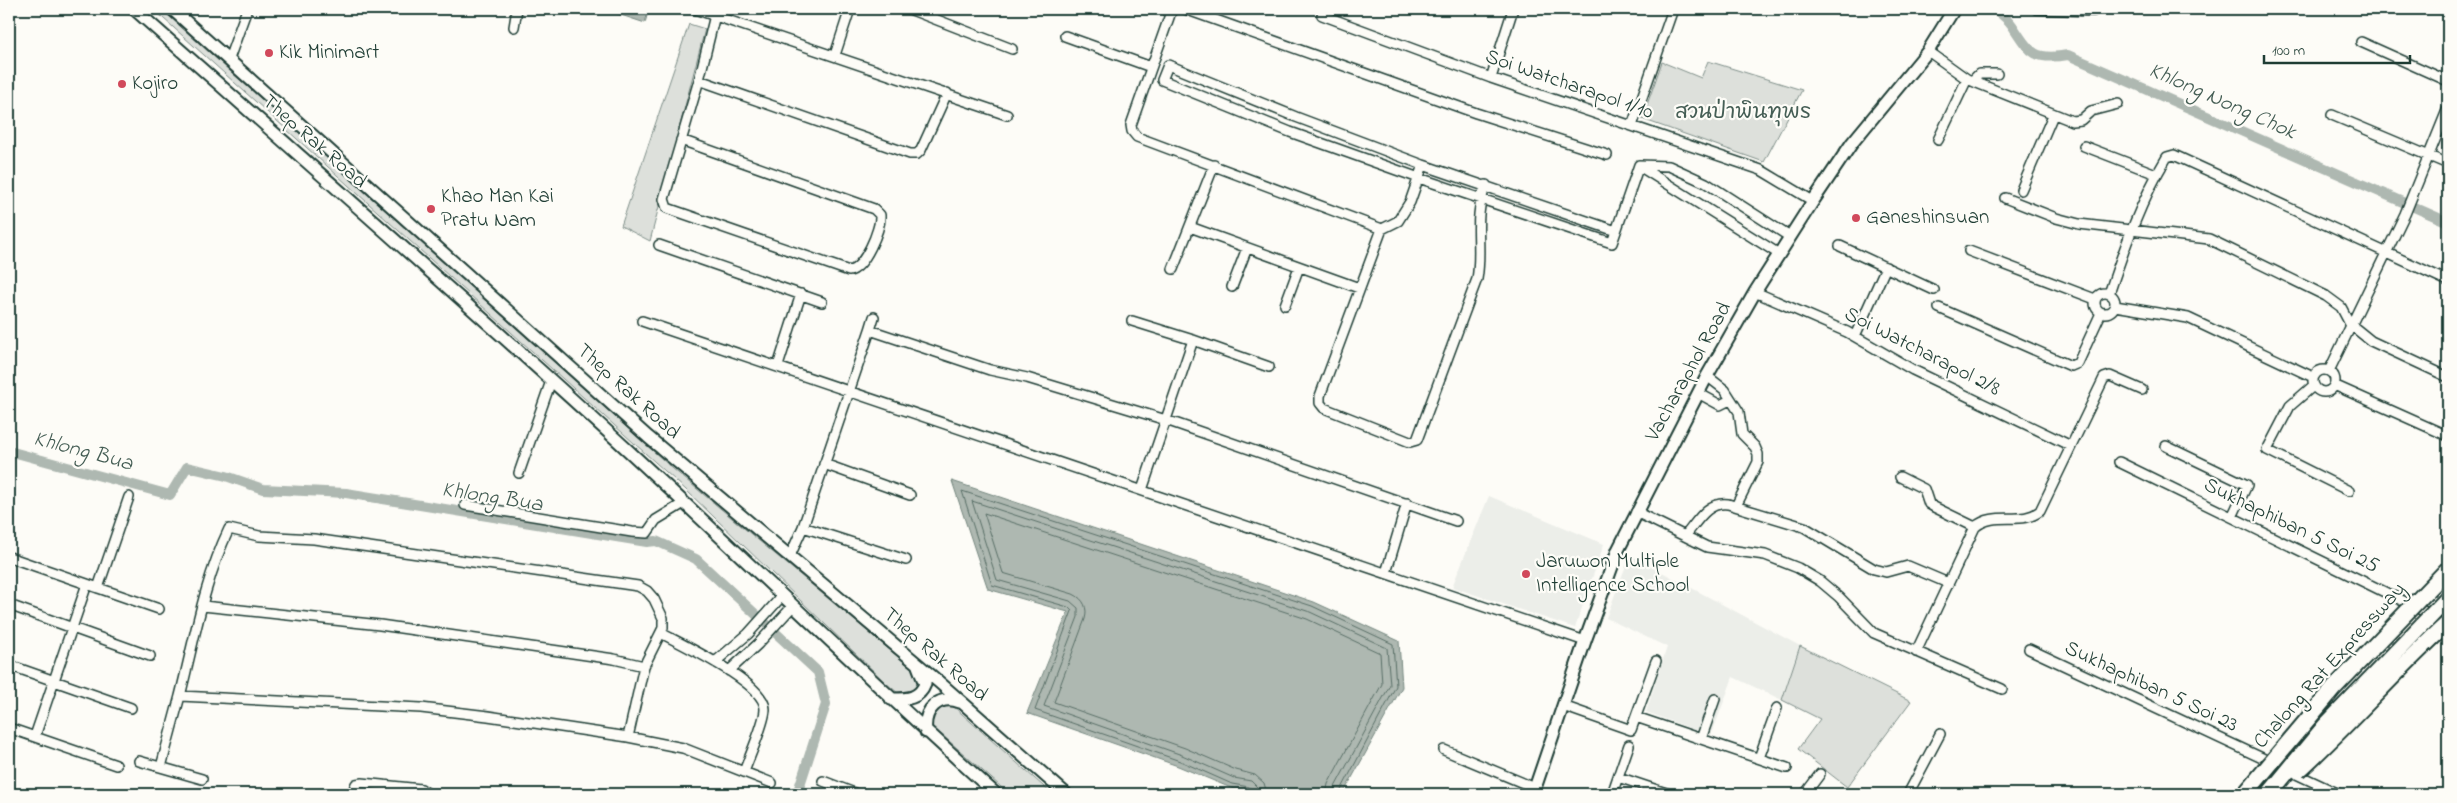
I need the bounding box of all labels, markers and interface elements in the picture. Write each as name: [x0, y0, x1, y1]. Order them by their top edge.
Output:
scale bar: [2264, 32, 2411, 64]
place label: Kik Minimart: [279, 38, 379, 68]
text: 100 m: [2272, 40, 2305, 62]
street label: Soi Watcharapol 1/10: [1481, 42, 1657, 128]
marker: Kik Minimart: [263, 47, 275, 59]
water label: Khlong Nong Chok: [2143, 55, 2302, 149]
place label: Kojiro: [132, 69, 178, 99]
marker: Kojiro: [116, 78, 128, 90]
street label: Thep Rak Road: [255, 88, 373, 196]
park label: สวนป่าพินทุพร: [1675, 98, 1811, 128]
place label: Khao Man Kai Pratu Nam: [441, 182, 554, 236]
marker: Khao Man Kai Pratu Nam: [425, 203, 437, 215]
place label: Ganeshinsuan: [1866, 203, 1989, 233]
marker: Ganeshinsuan: [1850, 212, 1862, 224]
street label: Vacharaphol Road: [1638, 297, 1740, 448]
street label: Soi Watcharapol 2/8: [1839, 300, 2006, 404]
street label: Thep Rak Road: [569, 337, 687, 447]
water label: Khlong Bua: [30, 423, 137, 481]
street label: Sukhaphiban 5 Soi 25: [2198, 471, 2384, 581]
water label: Khlong Bua: [439, 474, 546, 522]
place label: Jaruwon Multiple Intelligence School: [1536, 547, 1689, 603]
marker: Jaruwon Multiple Intelligence School: [1520, 568, 1532, 580]
street label: Chalong Rat Expressway: [2247, 576, 2415, 757]
street label: Thep Rak Road: [876, 601, 994, 709]
street label: Sukhaphiban 5 Soi 23: [2059, 634, 2243, 740]

